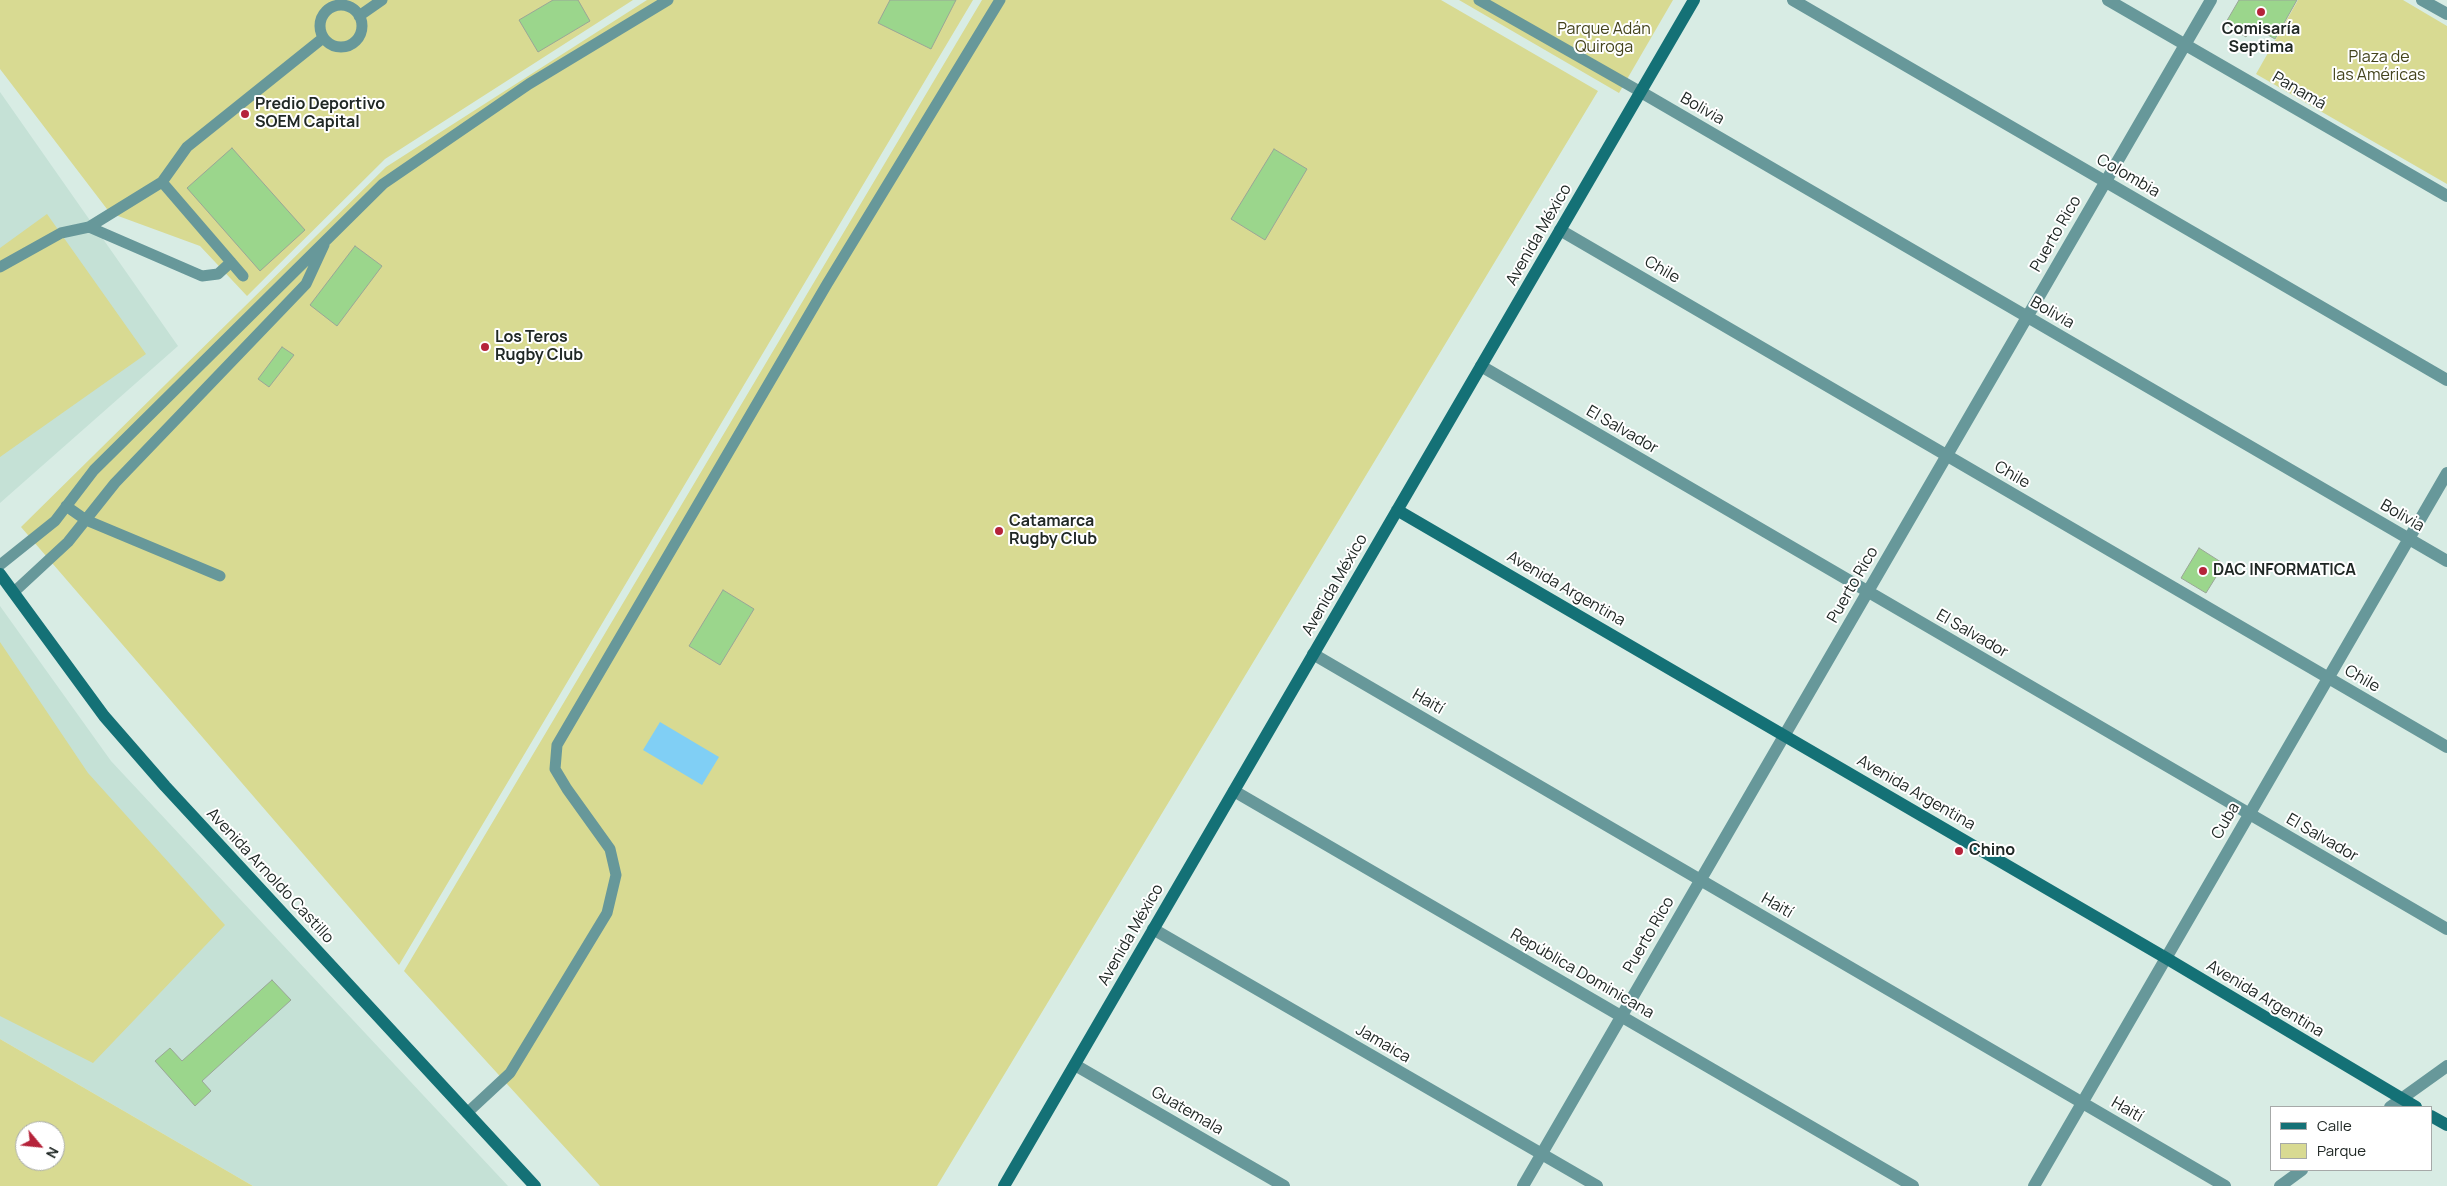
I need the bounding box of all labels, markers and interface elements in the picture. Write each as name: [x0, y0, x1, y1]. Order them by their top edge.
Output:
marker: Comisaría Septima: [2255, 6, 2267, 18]
park label: Parque Adán Quiroga: [1557, 20, 1651, 58]
place label: Comisaría Septima: [2222, 20, 2300, 58]
park label: Plaza de las Américas: [2333, 48, 2425, 86]
street label: Panamá: [2269, 68, 2329, 114]
street label: Bolivia: [1677, 89, 1727, 129]
place label: Predio Deportivo SOEM Capital: [255, 95, 385, 133]
marker: Predio Deportivo SOEM Capital: [239, 108, 251, 120]
street label: Colombia: [2093, 150, 2163, 202]
street label: Avenida México: [1502, 181, 1576, 289]
street label: Puerto Rico: [2026, 192, 2086, 276]
street label: Chile: [1641, 252, 1683, 288]
street label: Bolivia: [2027, 293, 2077, 333]
place label: Los Teros Rugby Club: [495, 328, 583, 366]
marker: Los Teros Rugby Club: [479, 341, 491, 353]
street label: El Salvador: [1583, 402, 1661, 458]
street label: Chile: [1991, 457, 2033, 493]
street label: Bolivia: [2377, 496, 2427, 536]
place label: Catamarca Rugby Club: [1009, 512, 1097, 550]
marker: Catamarca Rugby Club: [993, 525, 1005, 537]
street label: Avenida México: [1298, 531, 1372, 639]
street label: Puerto Rico: [1823, 543, 1883, 627]
street label: Avenida Argentina: [1503, 547, 1629, 631]
place label: DAC INFORMATICA: [2213, 561, 2356, 581]
marker: DAC INFORMATICA: [2197, 565, 2209, 577]
street label: El Salvador: [1933, 606, 2011, 662]
street label: Chile: [2341, 661, 2383, 697]
street label: Haití: [1409, 685, 1447, 719]
street label: Avenida Argentina: [1853, 751, 1979, 835]
street label: Cuba: [2208, 799, 2244, 843]
street label: Avenida Arnoldo Castillo: [202, 804, 338, 948]
street label: El Salvador: [2283, 810, 2361, 866]
place label: Chino: [1969, 841, 2015, 861]
marker: Chino: [1953, 845, 1965, 857]
street label: Avenida México: [1094, 881, 1168, 989]
street label: Haití: [1758, 889, 1796, 923]
street label: Puerto Rico: [1619, 893, 1679, 977]
street label: República Dominicana: [1507, 925, 1657, 1023]
street label: Avenida Argentina: [2203, 956, 2327, 1042]
street label: Jamaica: [1352, 1021, 1414, 1067]
street label: Guatemala: [1148, 1083, 1226, 1139]
street label: Haití: [2108, 1093, 2146, 1127]
legend: [2270, 1106, 2432, 1171]
text: Calle: [2317, 1115, 2352, 1136]
north arrow: [15, 1121, 65, 1171]
text: Parque: [2317, 1140, 2366, 1161]
text: N: [42, 1144, 64, 1162]

